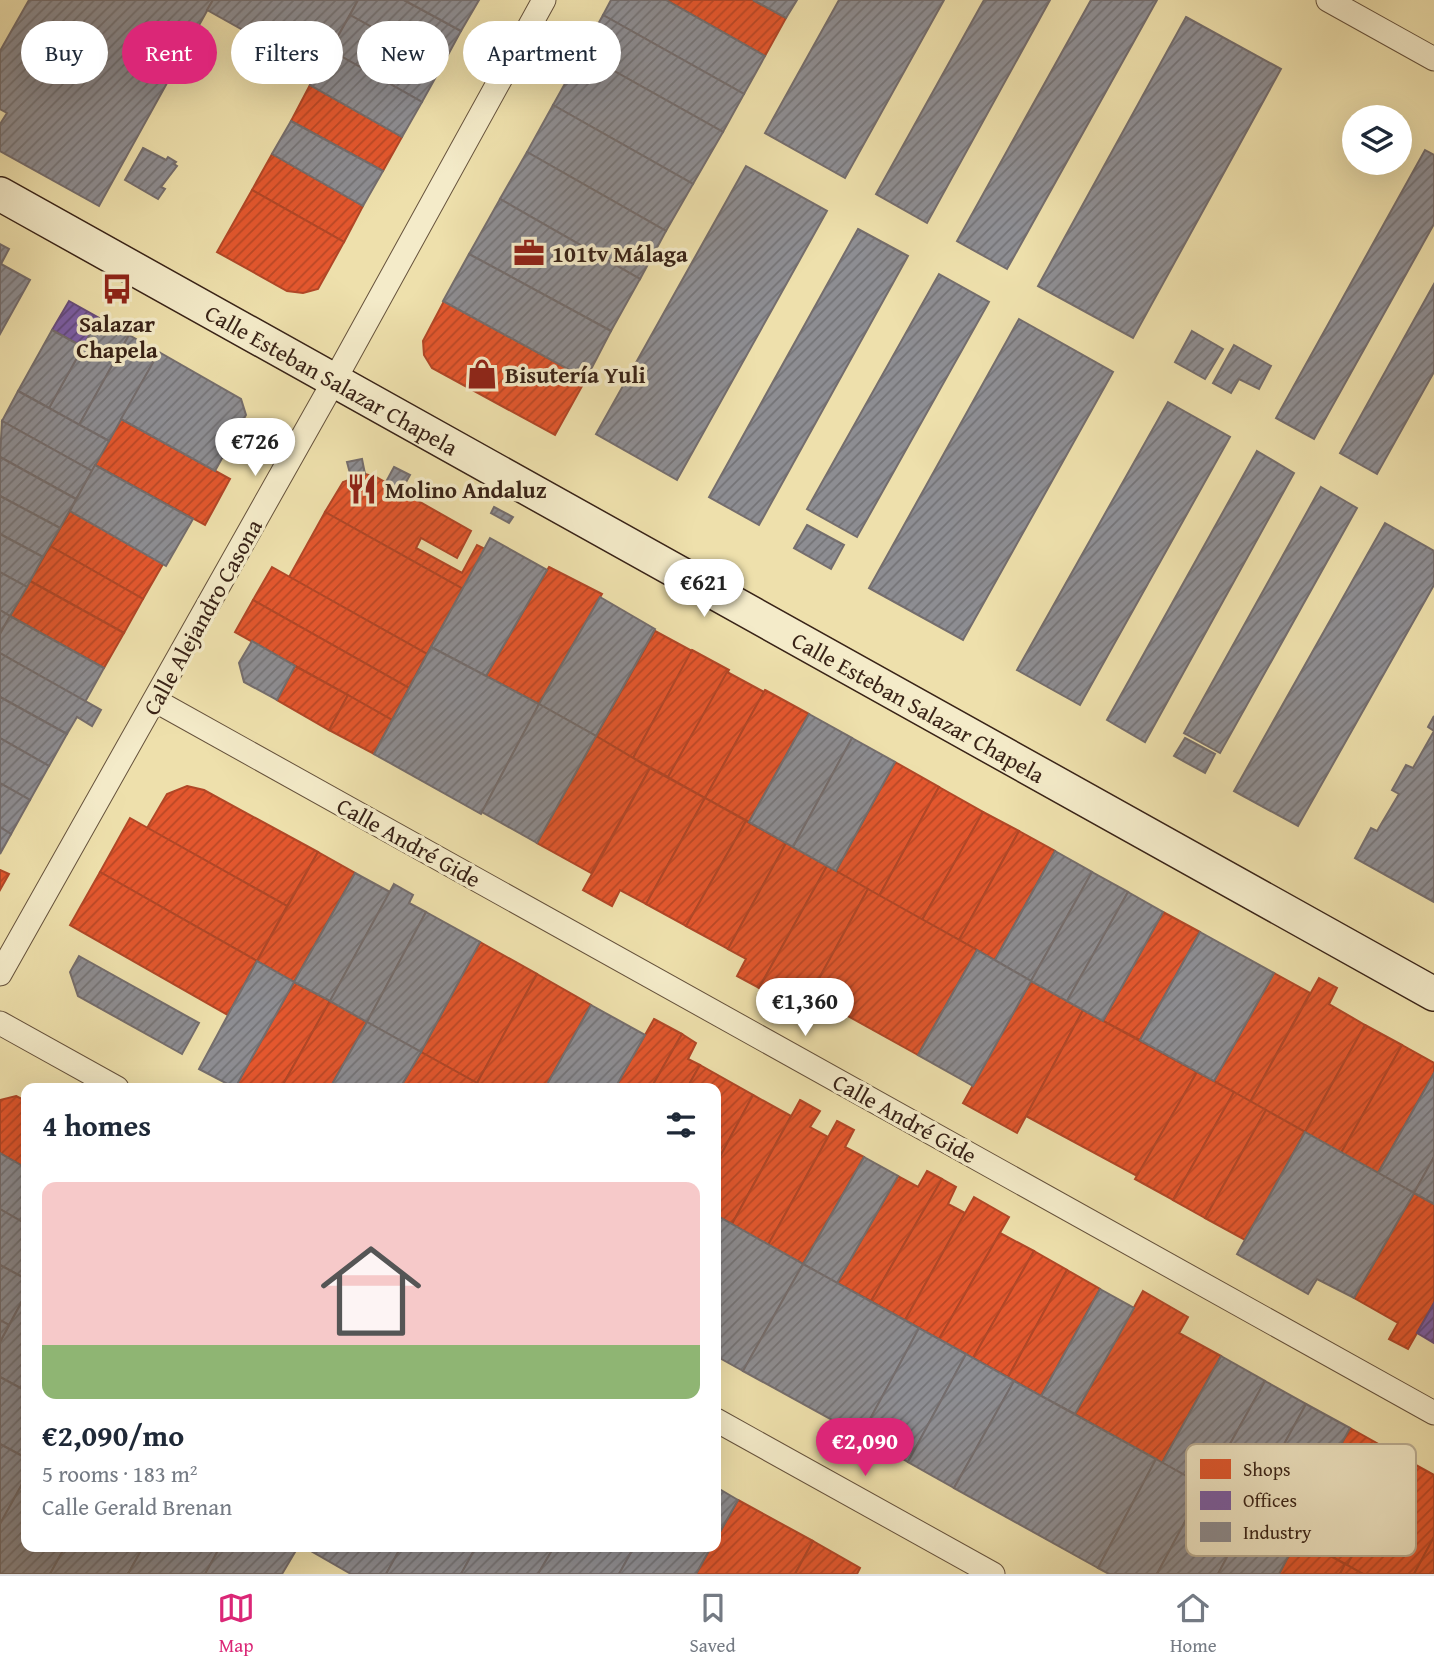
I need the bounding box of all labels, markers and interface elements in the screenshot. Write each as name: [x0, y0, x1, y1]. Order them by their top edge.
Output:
chip: Buy: [21, 21, 108, 84]
chip: Rent: [122, 21, 217, 84]
chip: Filters: [231, 21, 343, 84]
chip: New: [357, 21, 449, 84]
chip: Apartment: [463, 21, 621, 84]
map controls: [1342, 105, 1412, 175]
button: layers: [1342, 105, 1412, 175]
office icon: 101tv Málaga: [512, 236, 546, 270]
place label: 101tv Málaga: [552, 237, 688, 270]
bus stop icon: Salazar Chapela: [100, 272, 134, 306]
street label: Calle Esteban Salazar Chapela: [200, 295, 464, 463]
place label: Salazar Chapela: [76, 307, 158, 366]
shop icon: Bisutería Yuli: [465, 357, 499, 391]
place label: Bisutería Yuli: [505, 358, 646, 391]
pin: €726: [214, 419, 296, 478]
text: €726: [231, 424, 279, 457]
restaurant icon: Molino Andaluz: [345, 472, 379, 506]
place label: Molino Andaluz: [385, 473, 547, 506]
street label: Calle Alejandro Casona: [134, 513, 270, 721]
pin: €621: [663, 560, 745, 619]
text: €621: [680, 565, 728, 598]
street label: Calle Esteban Salazar Chapela: [786, 623, 1051, 790]
street label: Calle André Gide: [331, 789, 487, 895]
pin: €1,360: [748, 978, 862, 1038]
text: €1,360: [772, 984, 838, 1017]
street label: Calle André Gide: [827, 1065, 983, 1171]
text: 4 homes: [42, 1103, 151, 1147]
icon: filters: [662, 1106, 700, 1144]
icon: home: [308, 1228, 434, 1354]
text: €2,090/mo: [42, 1413, 184, 1457]
pin: €2,090: [808, 1418, 922, 1478]
text: €2,090: [832, 1424, 898, 1457]
legend: [1186, 1444, 1416, 1556]
text: Shops: [1243, 1455, 1290, 1483]
text: 5 rooms · 183 m²: [42, 1457, 197, 1490]
text: Offices: [1243, 1486, 1297, 1514]
text: Calle Gerald Brenan: [42, 1490, 232, 1523]
text: Industry: [1243, 1518, 1312, 1546]
tab: Map: [217, 1589, 255, 1659]
tab: Saved: [690, 1589, 736, 1659]
tab: Home: [1170, 1589, 1217, 1659]

